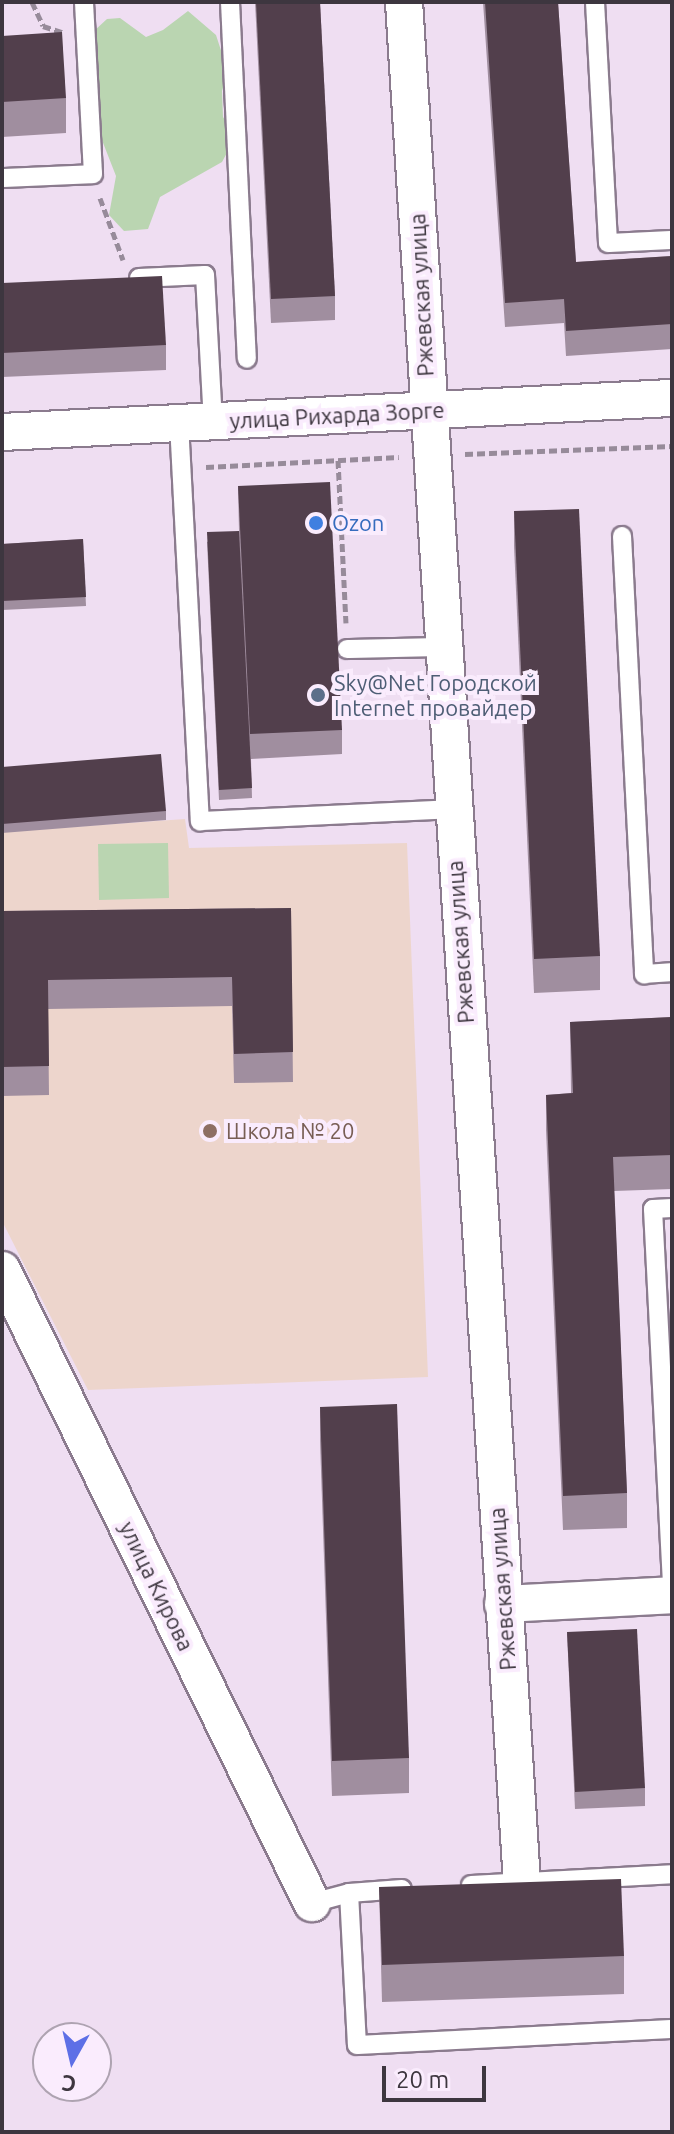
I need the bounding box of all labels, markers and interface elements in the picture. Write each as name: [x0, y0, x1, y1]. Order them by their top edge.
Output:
street label: Ржевская улица: [404, 213, 438, 377]
street label: улица Рихарда Зорге: [229, 396, 445, 434]
place label: Ozon: [332, 510, 384, 536]
marker: Ozon: [307, 514, 325, 532]
place label: Sky@Net Городской Internet провайдер: [334, 669, 537, 720]
marker: Sky@Net Городской Internet провайдер: [309, 686, 327, 704]
street label: Ржевская улица: [441, 860, 479, 1024]
place label: Школа № 20: [226, 1118, 354, 1144]
marker: Школа № 20: [201, 1122, 219, 1140]
street label: Ржевская улица: [483, 1507, 521, 1671]
street label: улица Кирова: [114, 1517, 200, 1655]
north arrow: [32, 2022, 112, 2102]
scale bar: [386, 2050, 490, 2100]
text: 20 m: [396, 2066, 449, 2093]
text: С: [60, 2071, 78, 2098]

